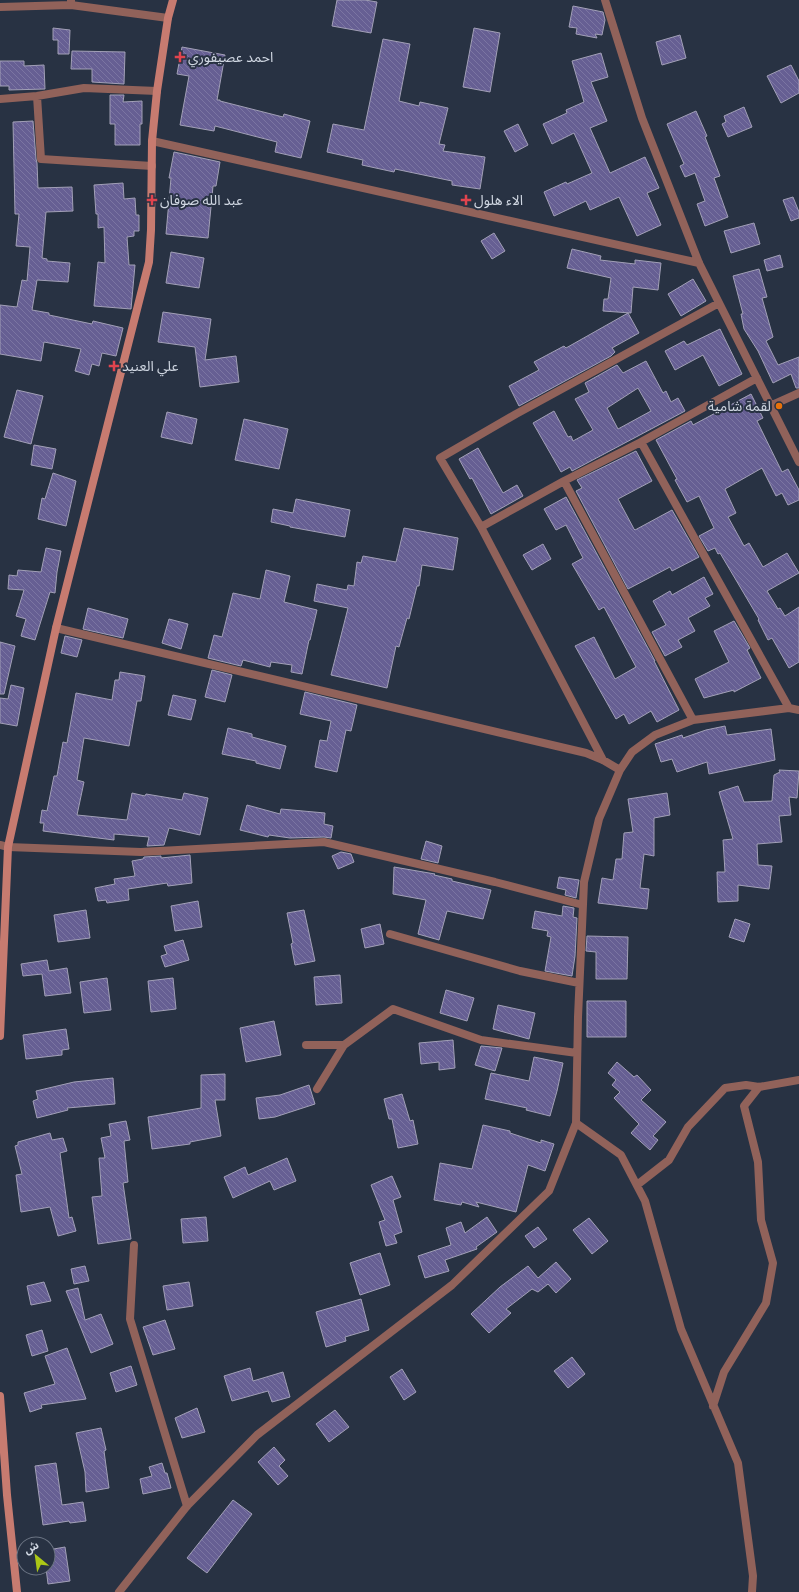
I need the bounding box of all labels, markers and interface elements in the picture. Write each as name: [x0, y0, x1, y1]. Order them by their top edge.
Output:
place label: احمد عصيفوري: [188, 49, 273, 68]
marker: احمد عصيفوري: [175, 52, 185, 62]
place label: عبد الله صوفان: [160, 192, 243, 209]
place label: الاء هلول: [474, 192, 523, 209]
marker: عبد الله صوفان: [147, 195, 157, 205]
marker: الاء هلول: [461, 195, 471, 205]
place label: علي العنيد: [122, 358, 179, 377]
marker: علي العنيد: [109, 361, 119, 371]
place label: لقمة شامية: [708, 398, 771, 415]
marker: لقمة شامية: [774, 401, 784, 411]
north arrow: [16, 1536, 56, 1576]
text: ش: [22, 1538, 41, 1557]

